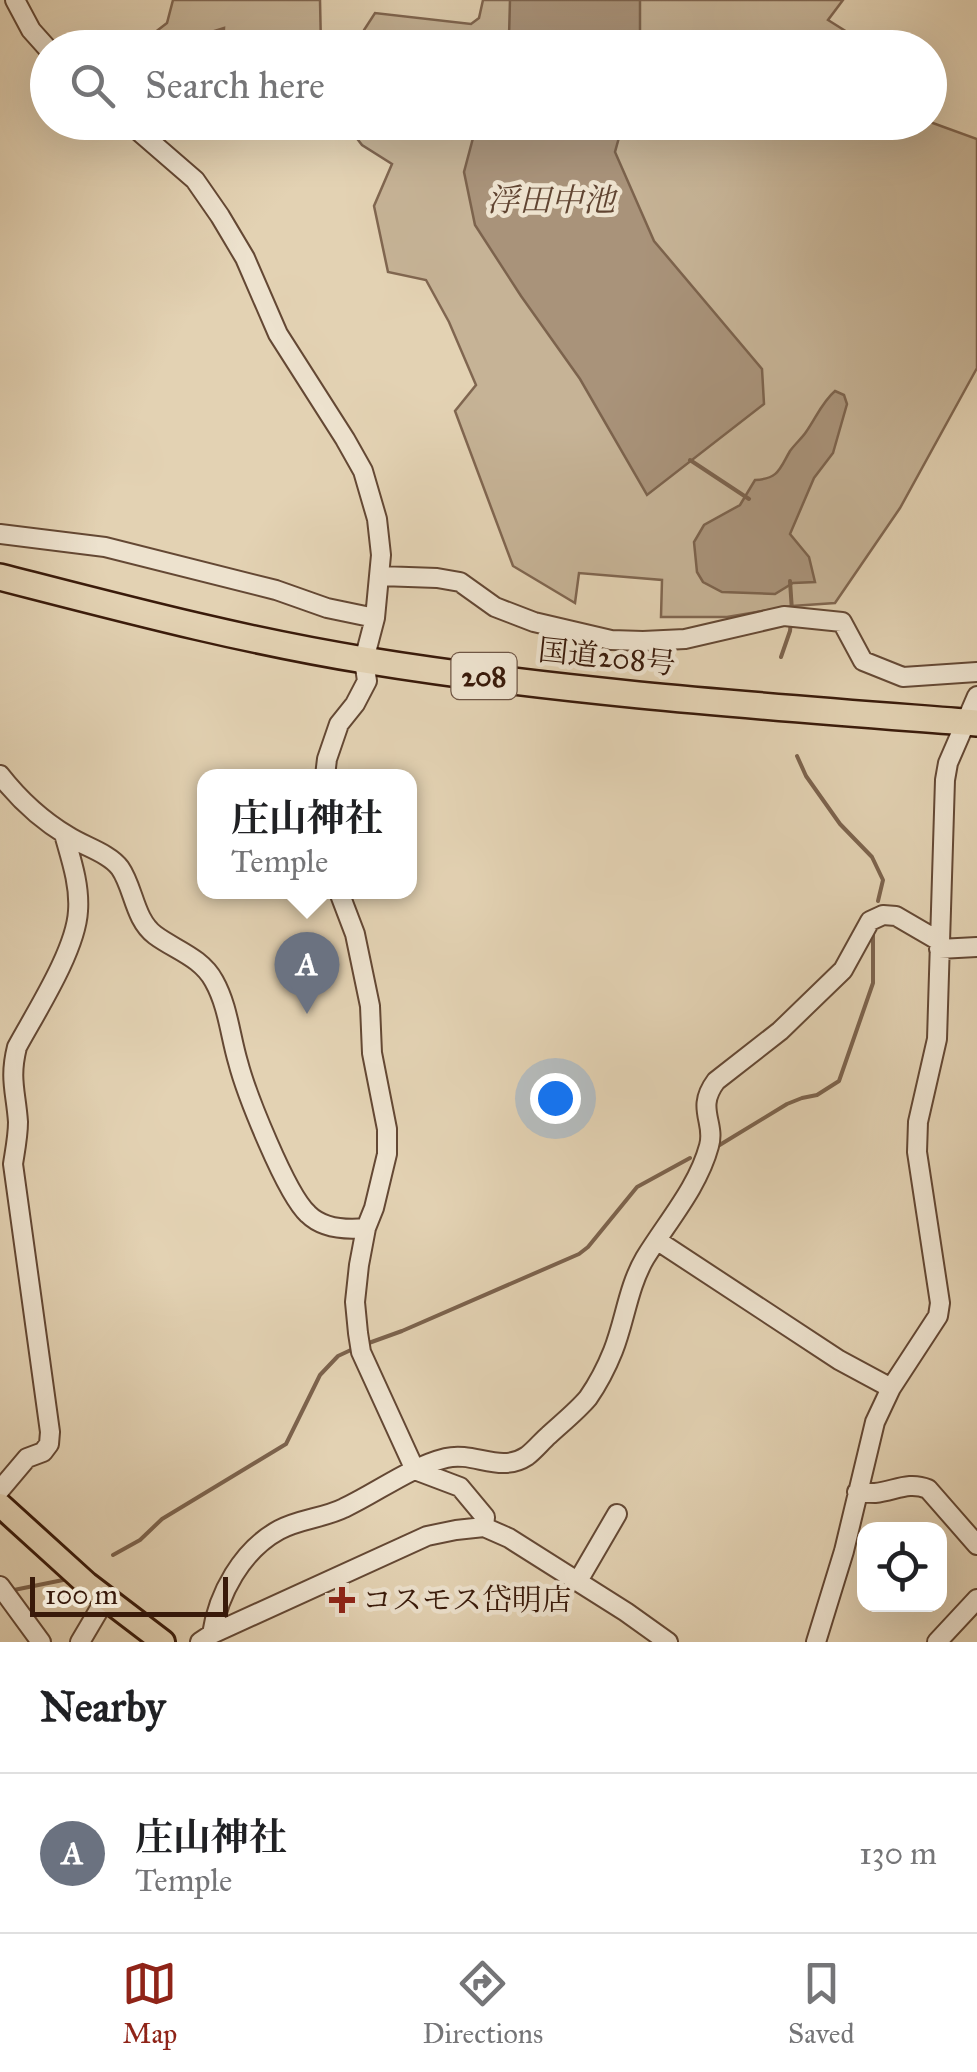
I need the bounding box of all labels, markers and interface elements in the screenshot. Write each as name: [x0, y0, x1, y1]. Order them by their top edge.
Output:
search box: [30, 30, 947, 140]
icon: search: [65, 58, 120, 113]
text: Search here: [145, 62, 325, 108]
water label: 浮田中池: [487, 181, 618, 220]
street label: 国道208号: [536, 632, 678, 682]
road number: 208: [452, 653, 516, 699]
popup: [197, 769, 417, 899]
text: 庄山神社: [231, 795, 383, 841]
text: Temple: [231, 842, 328, 881]
pin: A: [274, 932, 340, 1014]
your location: [530, 1073, 581, 1124]
map controls: [857, 1522, 947, 1612]
button: locate: [857, 1522, 947, 1612]
scale bar: [30, 1572, 228, 1616]
text: 100 m: [45, 1577, 118, 1612]
place label: コスモス岱明店: [362, 1582, 572, 1618]
marker: コスモス岱明店: [331, 1589, 353, 1611]
text: Nearby: [40, 1681, 165, 1733]
text: 庄山神社: [135, 1814, 287, 1860]
text: A: [62, 1834, 83, 1873]
text: 130 m: [859, 1834, 937, 1873]
text: Temple: [135, 1861, 232, 1900]
tab: Map: [122, 1956, 177, 2051]
tab: Directions: [422, 1956, 543, 2051]
tab: Saved: [788, 1956, 855, 2051]

